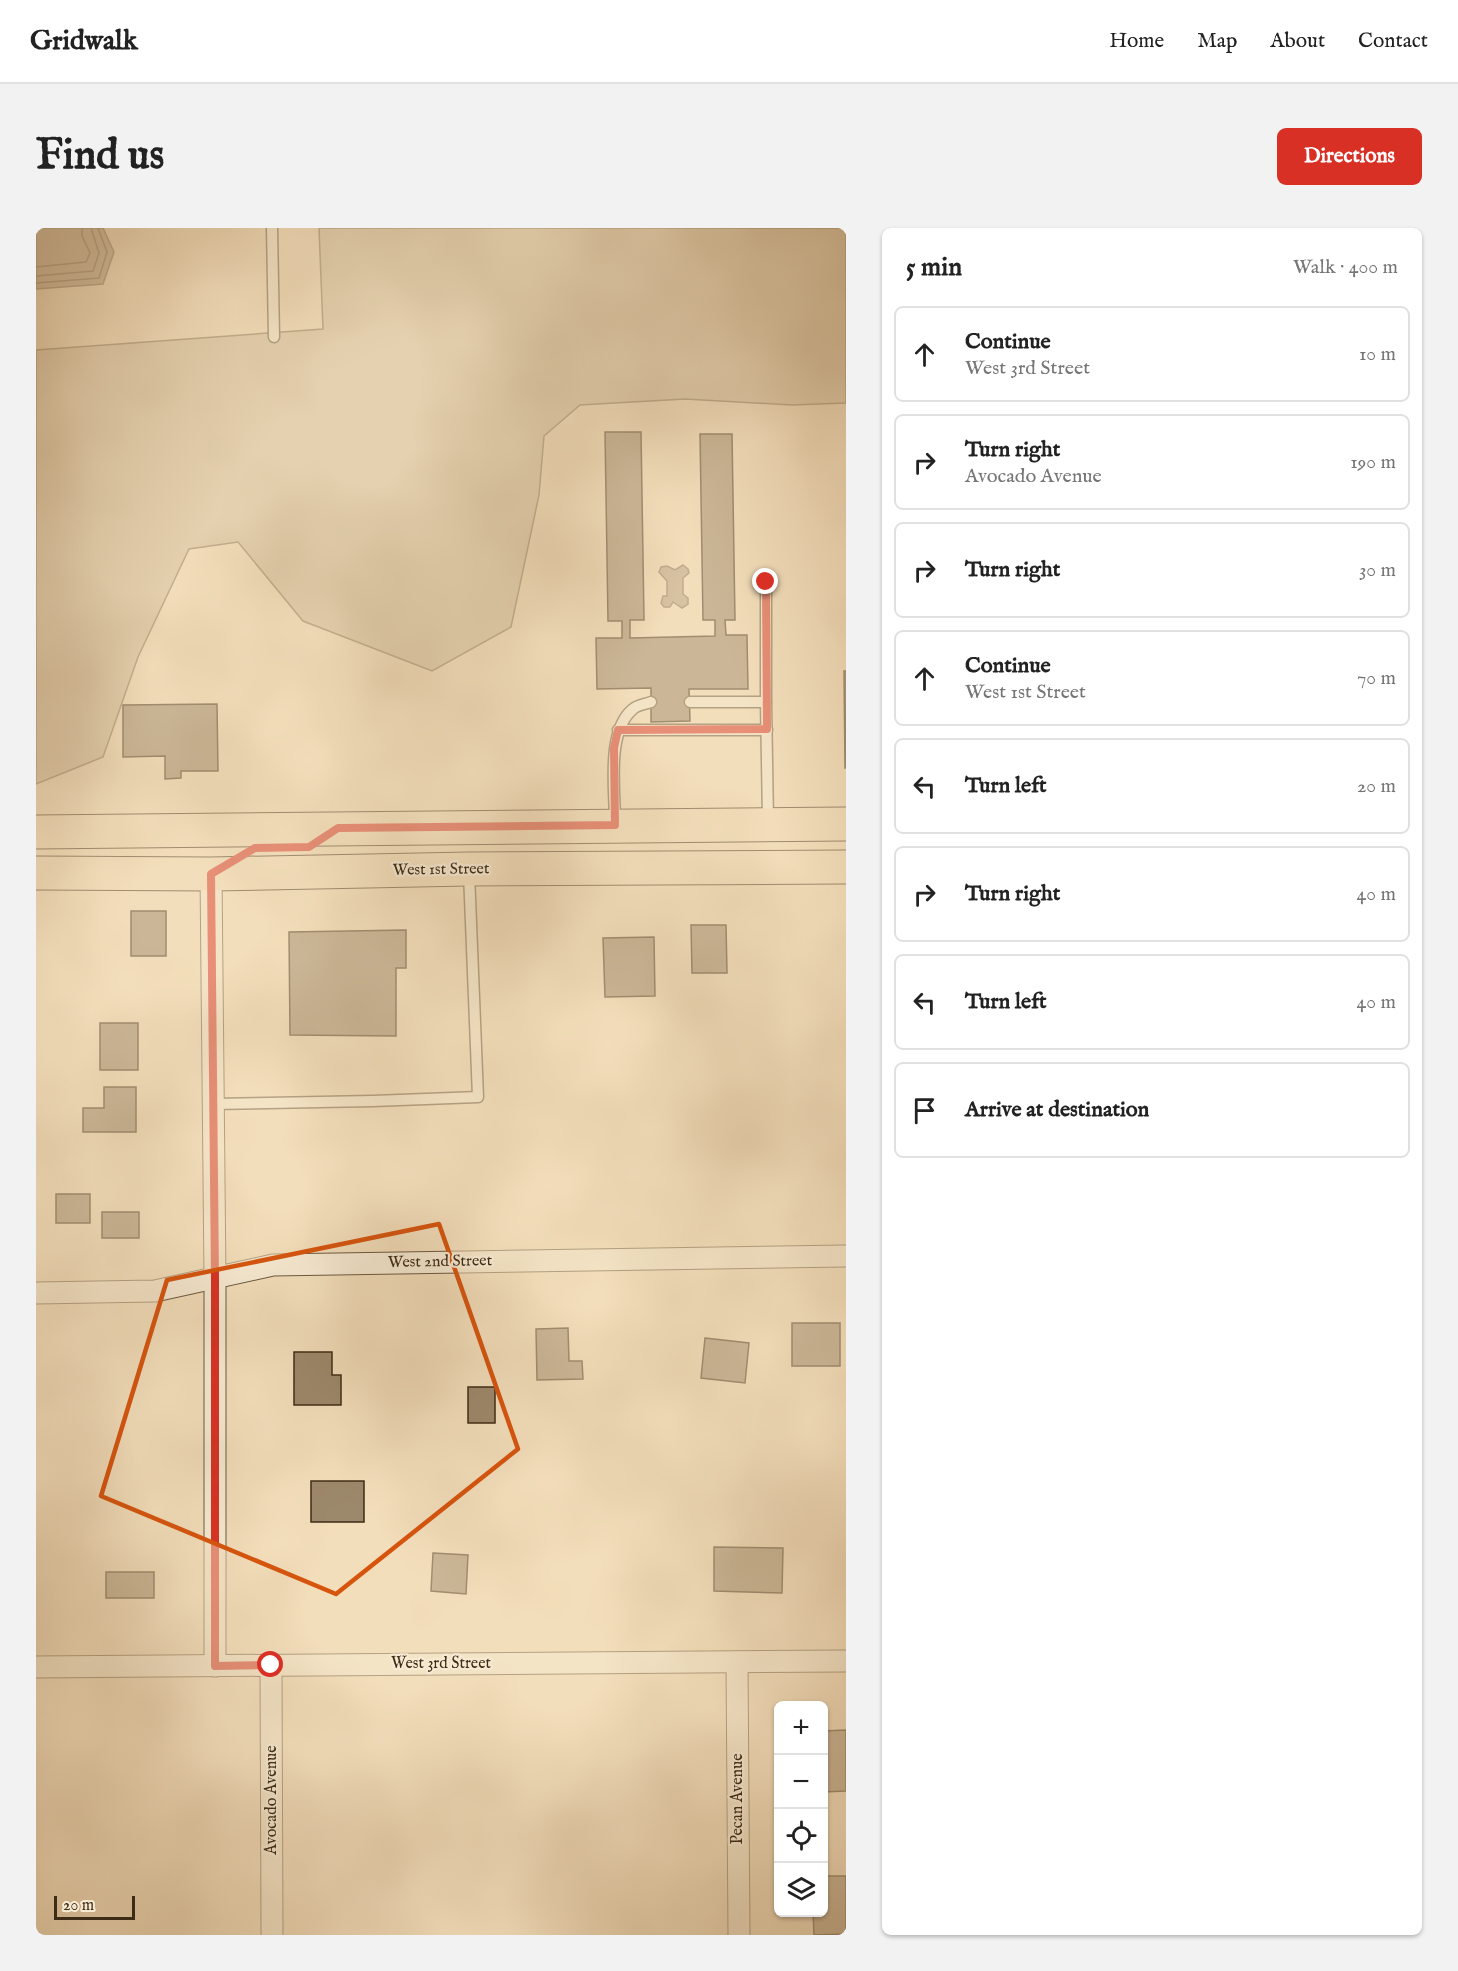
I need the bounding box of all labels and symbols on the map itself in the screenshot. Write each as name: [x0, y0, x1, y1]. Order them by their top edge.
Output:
route end: [752, 568, 778, 594]
street label: West 1st Street: [392, 859, 490, 881]
street label: West 2nd Street: [388, 1251, 493, 1273]
route start: [257, 1651, 283, 1677]
street label: West 3rd Street: [391, 1654, 492, 1674]
street label: Avocado Avenue: [262, 1745, 282, 1856]
street label: Pecan Avenue: [728, 1753, 748, 1845]
scale bar: [54, 1893, 135, 1920]

